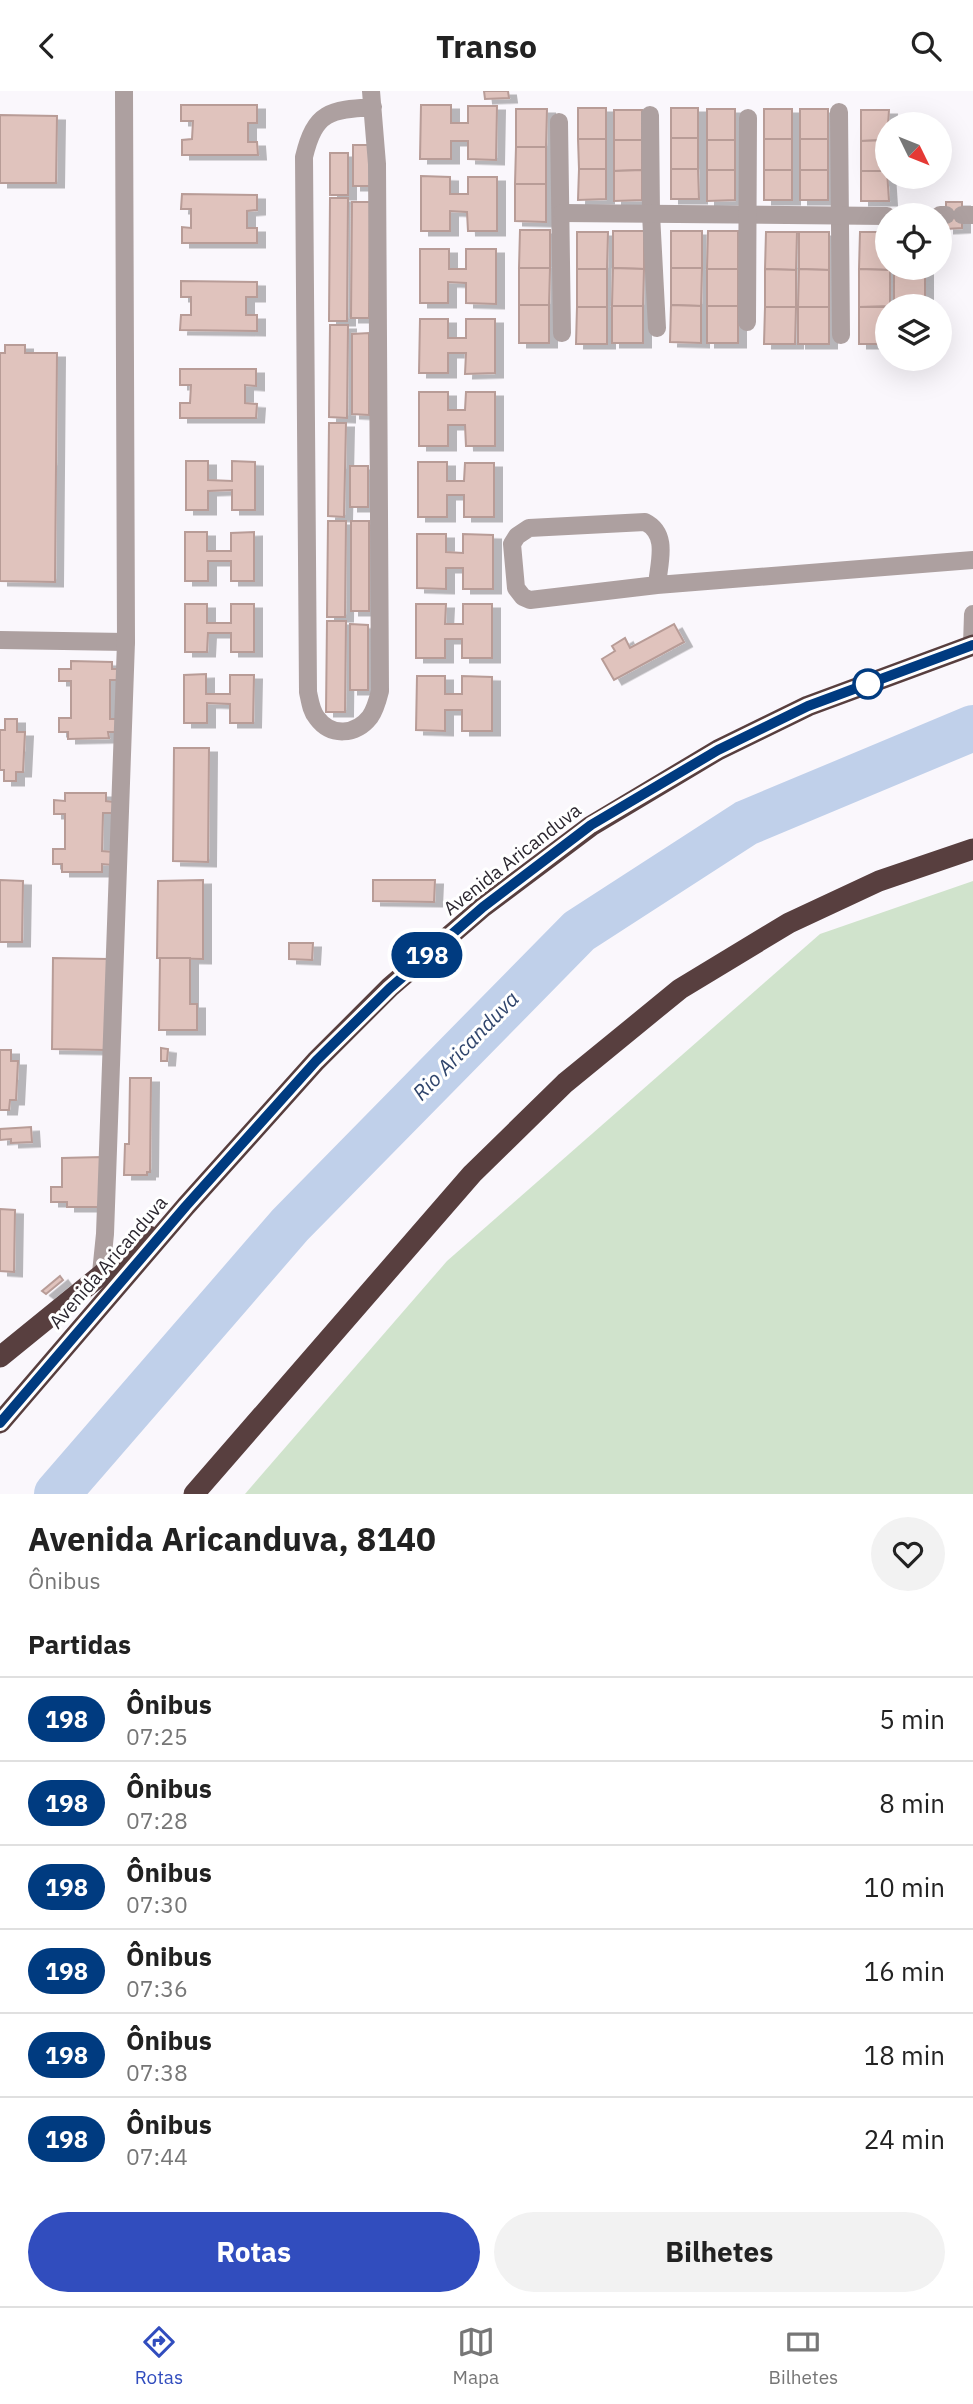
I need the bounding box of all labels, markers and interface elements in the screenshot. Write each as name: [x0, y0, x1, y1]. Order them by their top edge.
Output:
text: Transo: [436, 25, 537, 67]
icon: back: [28, 27, 66, 65]
icon: search: [907, 27, 945, 65]
north arrow: [875, 112, 952, 189]
map controls: [875, 112, 952, 371]
button: locate: [875, 203, 952, 280]
button: layers: [875, 294, 952, 371]
unlabelled marker: [853, 669, 883, 699]
street label: Avenida Aricanduva: [438, 798, 586, 920]
line badge: 198: [387, 932, 467, 978]
text: 198: [405, 939, 449, 971]
water label: Rio Aricanduva: [406, 985, 525, 1106]
street label: Avenida Aricanduva: [44, 1191, 172, 1333]
text: Avenida Aricanduva, 8140: [28, 1517, 436, 1560]
button: heart: [871, 1517, 945, 1591]
text: Ônibus: [28, 1565, 101, 1595]
text: Partidas: [28, 1627, 131, 1661]
text: Ônibus: [126, 1687, 212, 1721]
text: 5 min: [879, 1702, 945, 1736]
text: 198: [45, 1703, 88, 1735]
text: 07:25: [126, 1721, 188, 1751]
text: Ônibus: [126, 1771, 212, 1805]
text: 8 min: [879, 1786, 945, 1820]
text: 198: [45, 1787, 88, 1819]
text: 07:28: [126, 1805, 188, 1835]
text: Ônibus: [126, 1855, 212, 1889]
text: 10 min: [864, 1870, 945, 1904]
text: 198: [45, 1871, 88, 1903]
text: 07:30: [126, 1889, 188, 1919]
text: Ônibus: [126, 1939, 212, 1973]
text: 16 min: [864, 1954, 945, 1988]
text: 198: [45, 1955, 88, 1987]
text: 07:36: [126, 1973, 188, 2003]
text: Ônibus: [126, 2023, 212, 2057]
text: 18 min: [864, 2038, 945, 2072]
text: 198: [45, 2039, 88, 2071]
text: 07:38: [126, 2057, 188, 2087]
text: Ônibus: [126, 2107, 212, 2141]
text: 24 min: [864, 2122, 945, 2156]
text: 198: [45, 2123, 88, 2155]
text: 07:44: [126, 2141, 188, 2171]
button: Rotas: [28, 2212, 480, 2292]
button: Bilhetes: [494, 2212, 945, 2292]
tab: Rotas: [135, 2323, 183, 2389]
tab: Mapa: [452, 2323, 499, 2389]
tab: Bilhetes: [769, 2323, 838, 2389]

